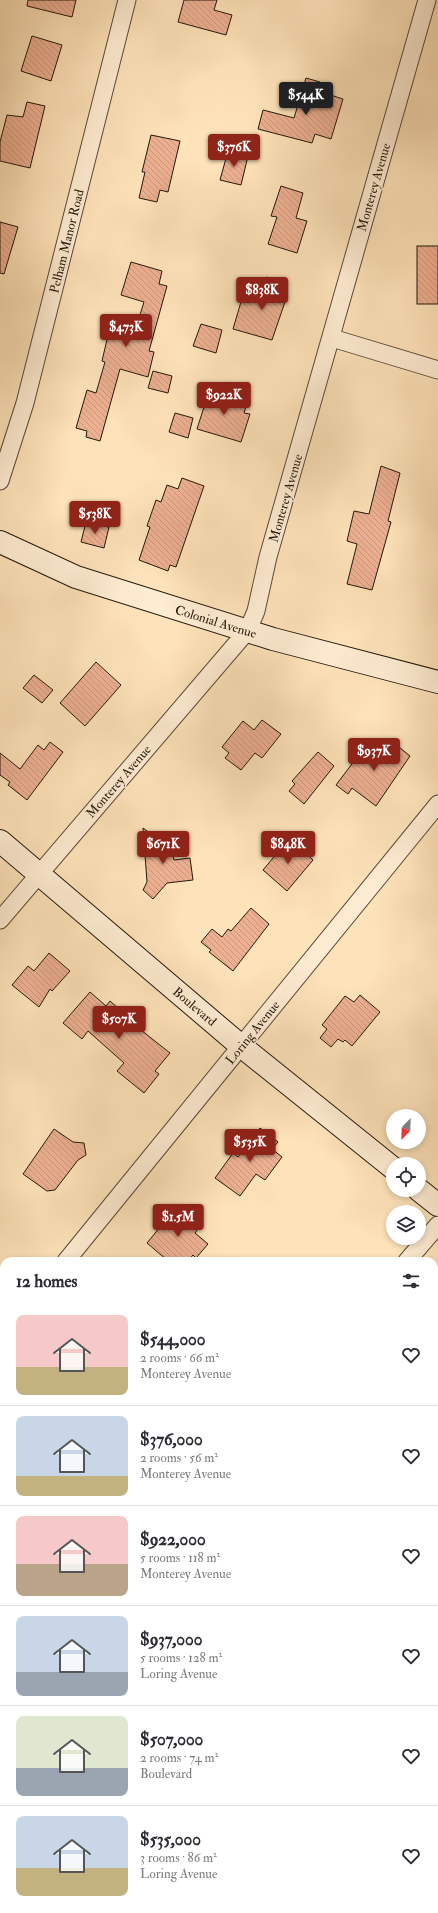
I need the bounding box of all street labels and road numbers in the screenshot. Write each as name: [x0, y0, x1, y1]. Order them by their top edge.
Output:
street label: Monterey Avenue: [354, 141, 395, 234]
street label: Pelham Manor Road: [46, 187, 88, 295]
street label: Monterey Avenue: [266, 452, 307, 545]
street label: Colonial Avenue: [173, 602, 259, 642]
street label: Monterey Avenue: [83, 742, 156, 822]
street label: Boulevard: [169, 984, 220, 1030]
street label: Loring Avenue: [222, 997, 284, 1068]

